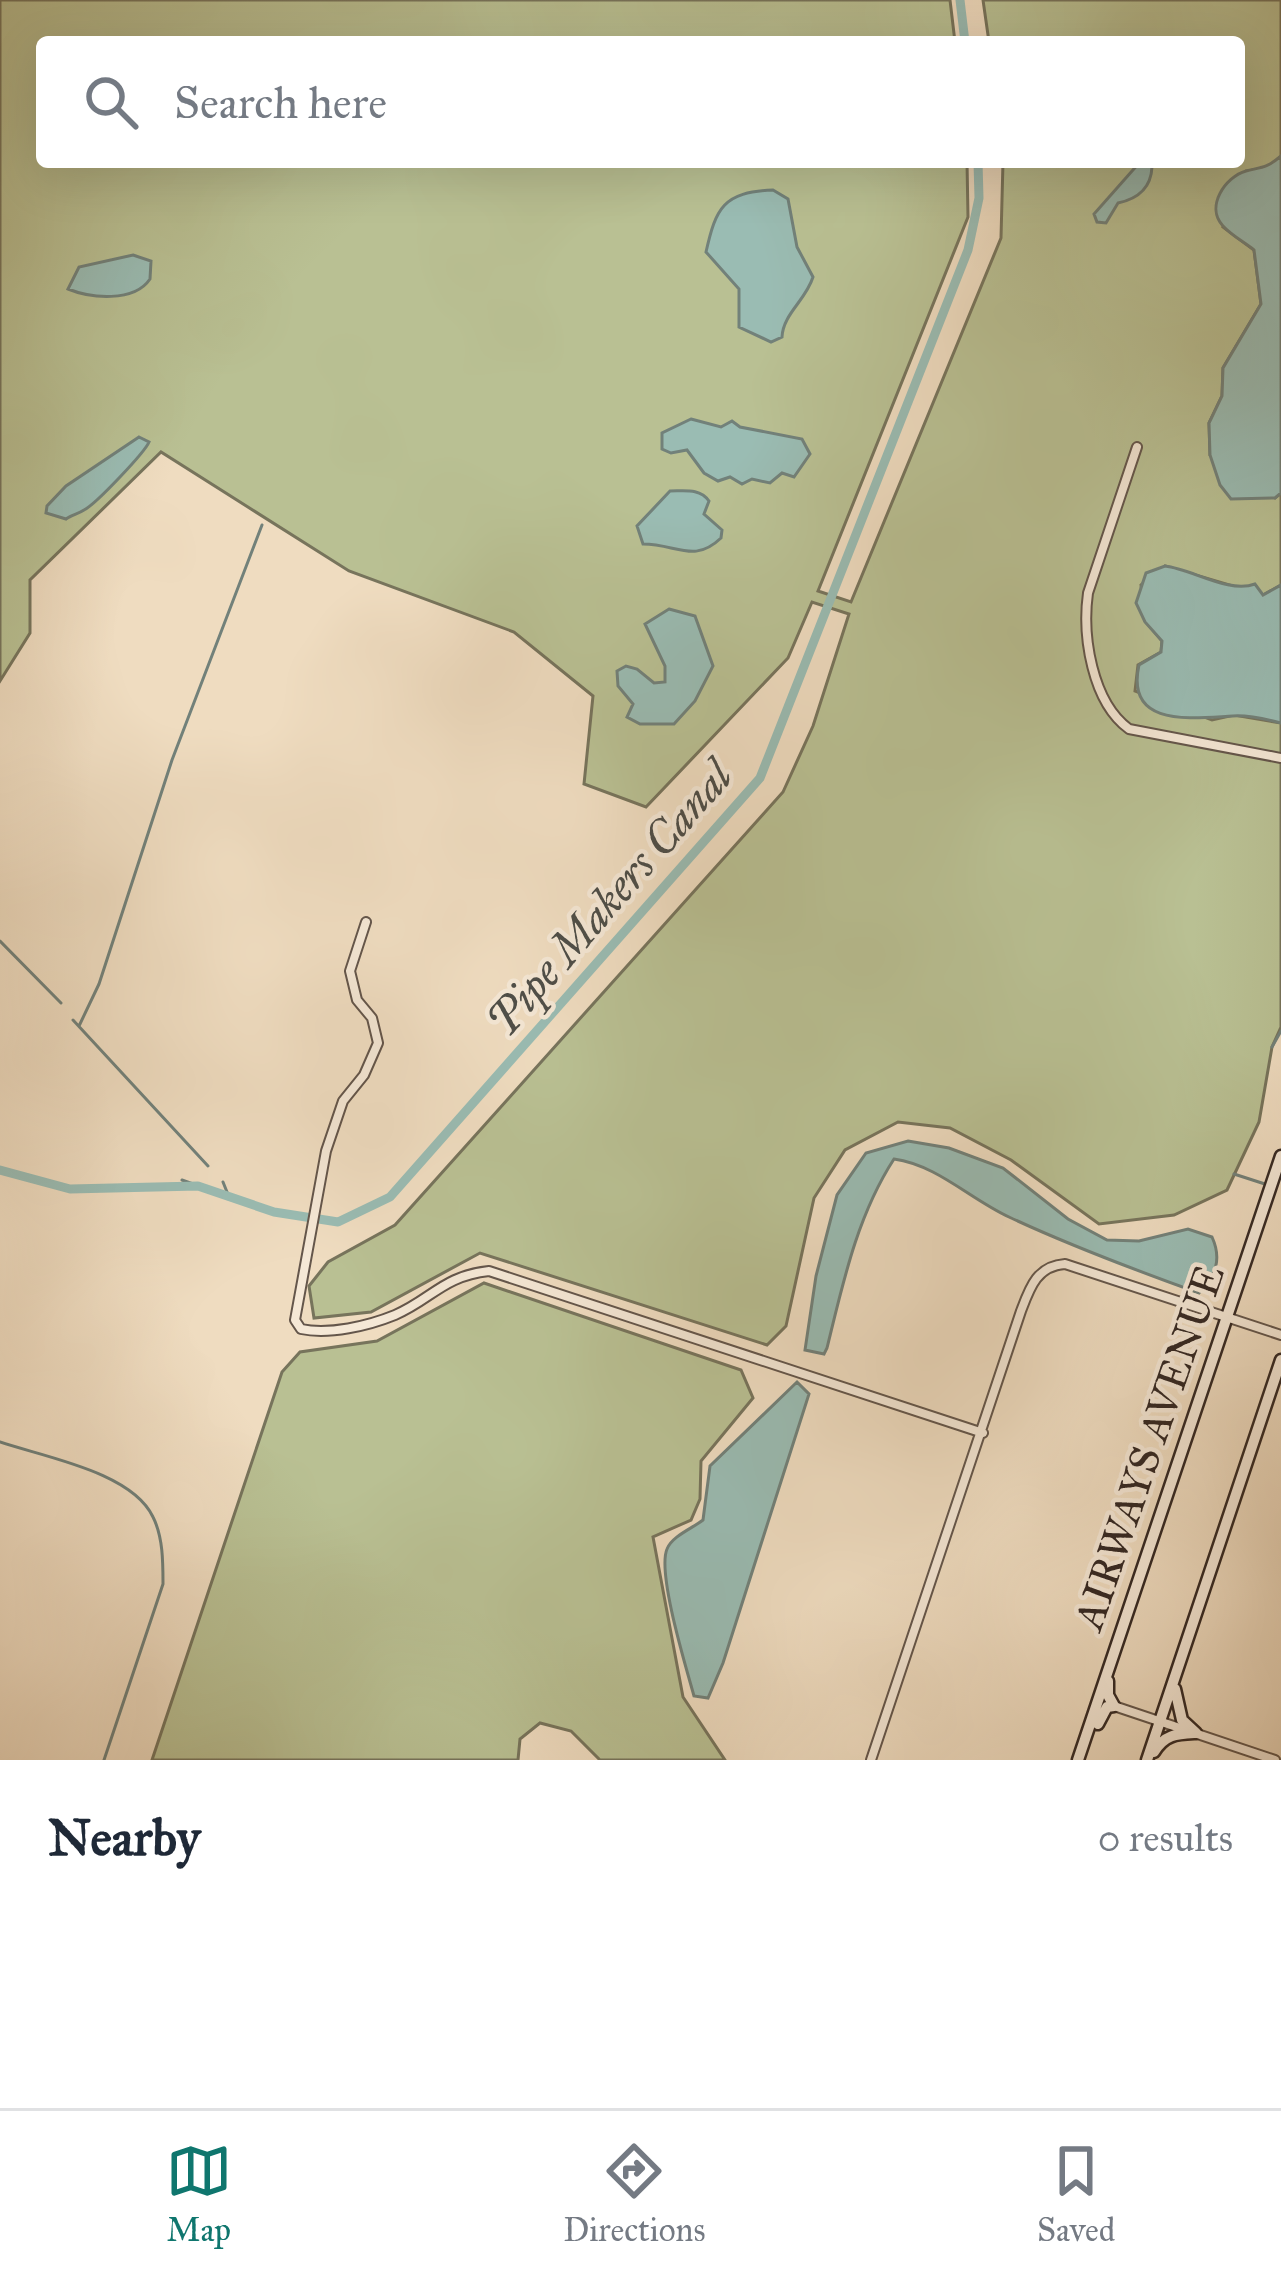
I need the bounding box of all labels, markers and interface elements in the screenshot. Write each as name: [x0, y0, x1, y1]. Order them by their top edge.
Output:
search box: [36, 36, 1245, 168]
icon: search: [78, 69, 144, 135]
text: Search here: [174, 75, 387, 130]
water label: Pipe Makers Canal: [475, 747, 746, 1047]
street label: AIRWAYS AVENUE: [1061, 1258, 1236, 1638]
text: Nearby: [48, 1807, 200, 1869]
text: 0 results: [1098, 1814, 1233, 1862]
tab: Map: [166, 2138, 232, 2250]
tab: Directions: [563, 2138, 705, 2250]
tab: Saved: [1037, 2138, 1115, 2250]

